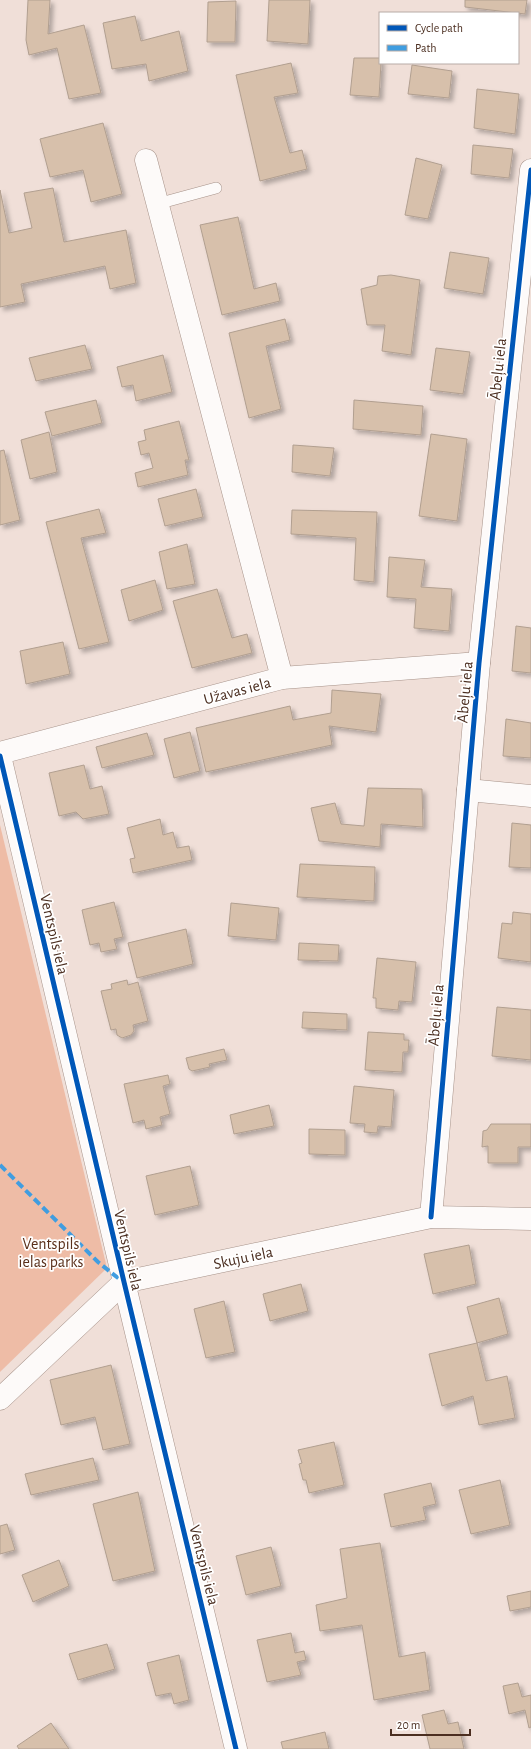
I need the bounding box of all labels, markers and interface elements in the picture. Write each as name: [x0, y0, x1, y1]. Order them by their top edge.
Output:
legend: [379, 12, 519, 64]
text: Cycle path: [415, 22, 463, 35]
text: Path: [415, 42, 437, 54]
street label: Ābeļu iela: [486, 337, 511, 401]
street label: Ābeļu iela: [453, 660, 478, 724]
street label: Užavas iela: [202, 674, 273, 708]
street label: Ventspils iela: [37, 892, 71, 976]
street label: Ābeļu iela: [424, 983, 449, 1047]
street label: Ventspils iela: [111, 1208, 145, 1292]
park label: Ventspils ielas parks: [19, 1236, 84, 1270]
street label: Skuju iela: [212, 1244, 275, 1273]
street label: Ventspils iela: [186, 1523, 222, 1607]
scale bar: [391, 1711, 470, 1737]
text: 20 m: [397, 1719, 420, 1731]

